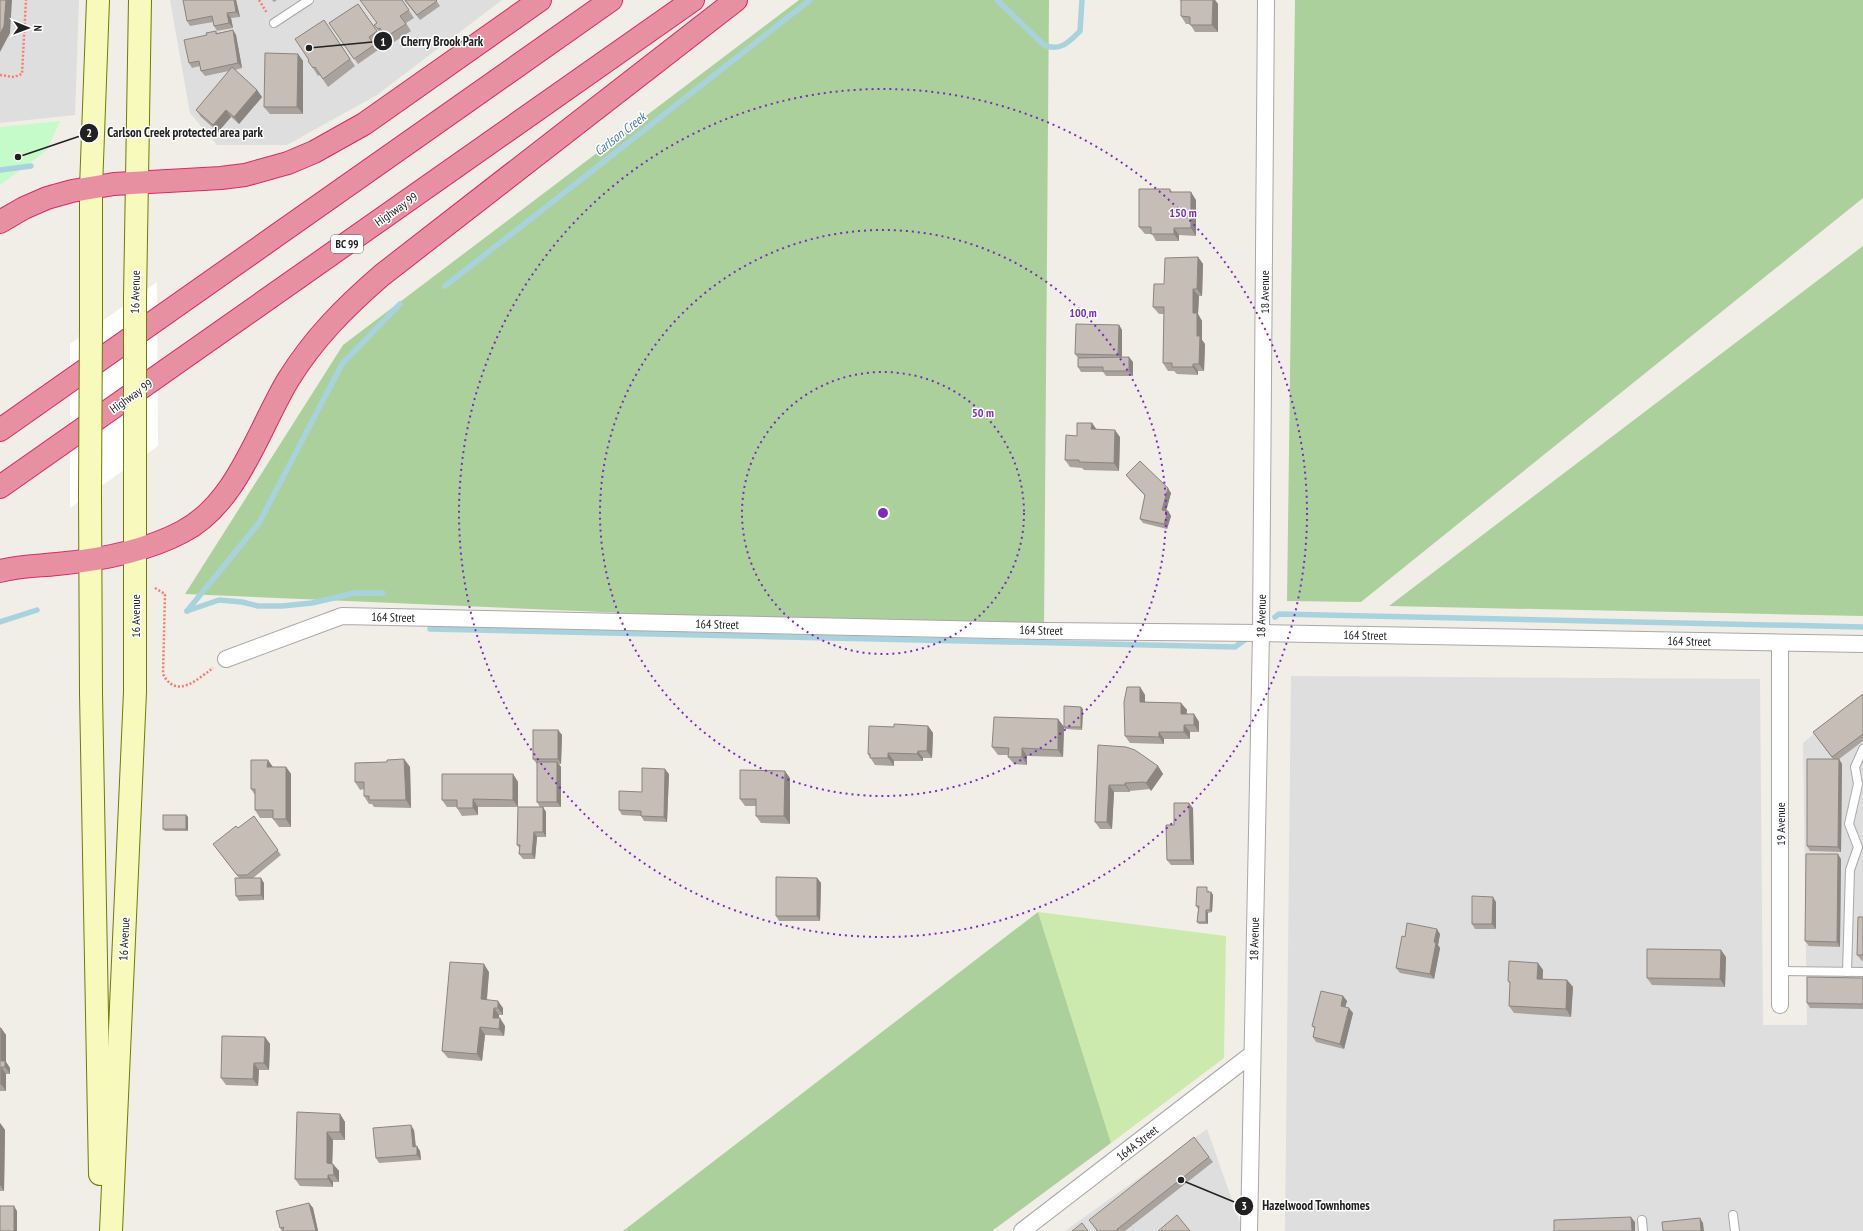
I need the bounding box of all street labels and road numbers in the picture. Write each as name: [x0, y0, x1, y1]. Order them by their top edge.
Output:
street label: Highway 99: [372, 189, 420, 229]
road number: BC 99: [331, 235, 363, 253]
street label: 16 Avenue: [127, 270, 143, 314]
street label: 18 Avenue: [1257, 270, 1272, 314]
street label: Highway 99: [107, 376, 155, 416]
street label: 16 Avenue: [128, 594, 143, 638]
street label: 18 Avenue: [1253, 594, 1269, 638]
street label: 164 Street: [371, 609, 416, 625]
street label: 164 Street: [695, 616, 740, 632]
street label: 164 Street: [1019, 622, 1064, 638]
street label: 164 Street: [1343, 627, 1388, 643]
street label: 164 Street: [1667, 633, 1712, 649]
street label: 19 Avenue: [1773, 802, 1788, 846]
street label: 16 Avenue: [115, 917, 133, 961]
street label: 18 Avenue: [1246, 917, 1262, 961]
street label: 164A Street: [1113, 1122, 1161, 1164]

